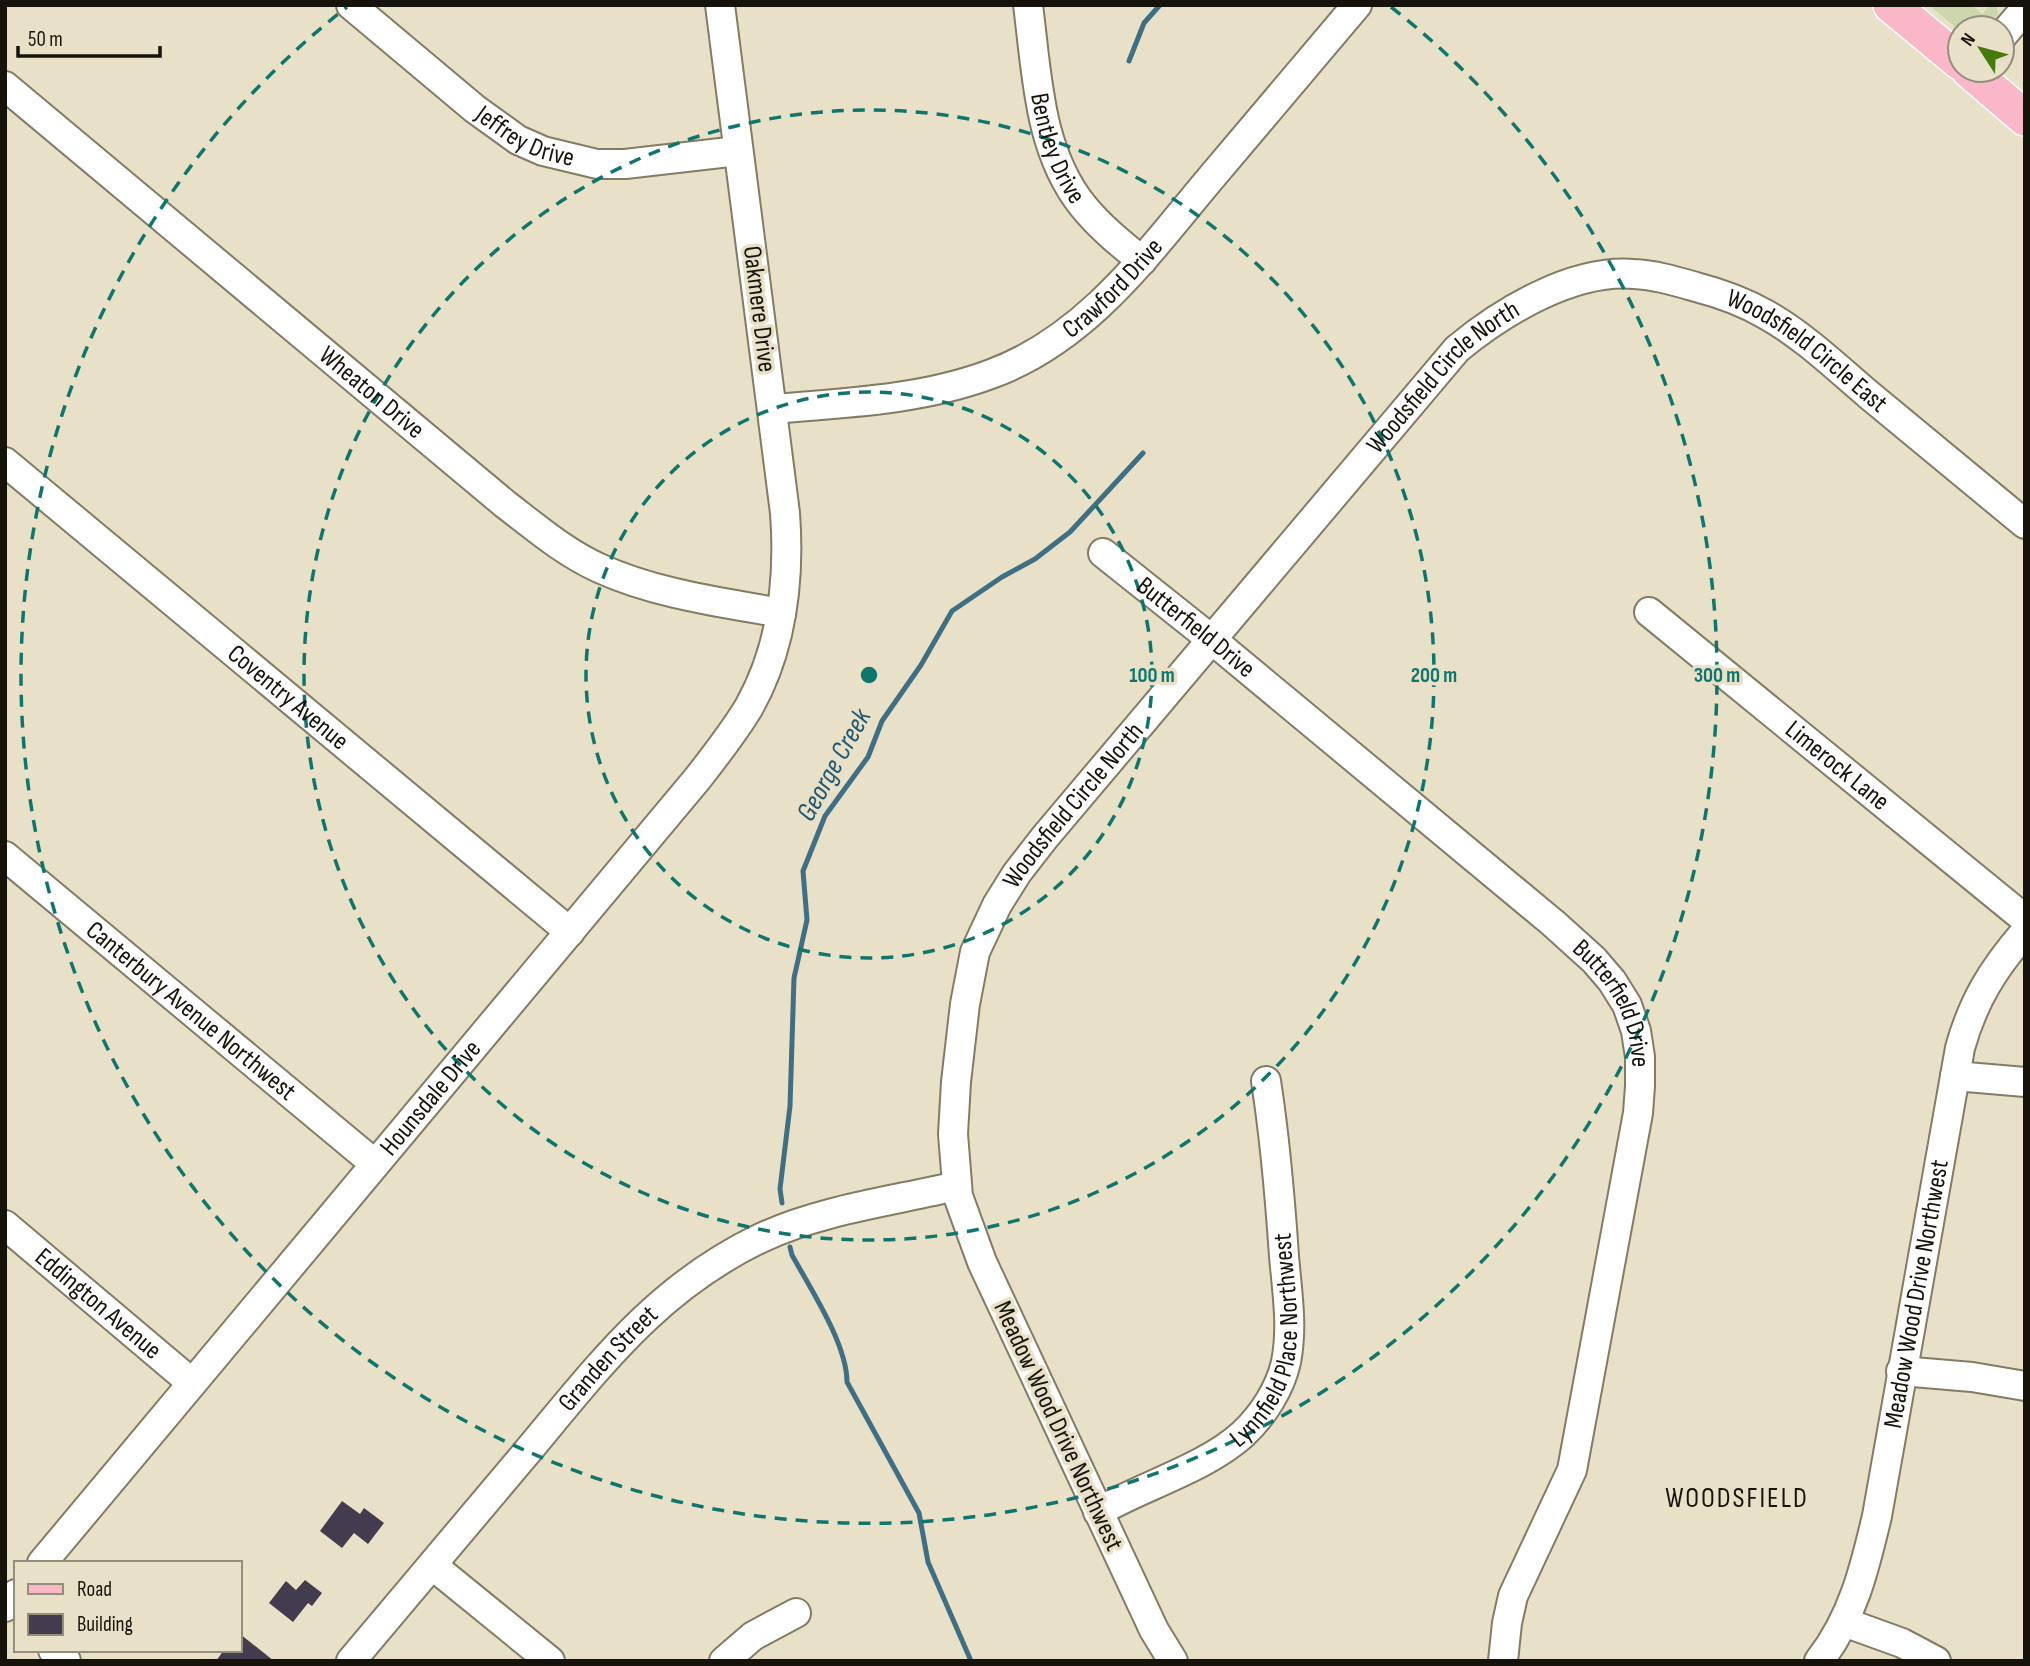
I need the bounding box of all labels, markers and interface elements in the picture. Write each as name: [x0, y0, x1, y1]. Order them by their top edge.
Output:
scale bar: [18, 14, 159, 58]
north arrow: [1946, 14, 2016, 84]
text: 50 m: [28, 27, 63, 52]
text: N: [1956, 29, 1981, 51]
street label: Bentley Drive: [1024, 91, 1092, 210]
street label: Jeffrey Drive: [469, 98, 577, 173]
street label: Crawford Drive: [1056, 232, 1170, 345]
street label: Oakmere Drive: [736, 244, 782, 374]
street label: Woodsfield Circle East: [1722, 283, 1894, 419]
street label: Woodsfield Circle North: [1360, 294, 1525, 460]
street label: Wheaton Drive: [313, 340, 431, 445]
street label: Butterfield Drive: [1130, 570, 1261, 685]
street label: Coventry Avenue: [221, 638, 355, 757]
centre of rings: [857, 663, 881, 687]
text: 100 m: [1129, 663, 1175, 688]
text: 200 m: [1411, 663, 1457, 688]
text: 300 m: [1694, 663, 1740, 688]
water label: George Creek: [790, 702, 879, 827]
street label: Limerock Lane: [1779, 714, 1896, 817]
street label: Woodsfield Circle North: [996, 716, 1150, 894]
street label: Canterbury Avenue Northwest: [80, 915, 302, 1107]
street label: Butterfield Drive: [1566, 933, 1656, 1067]
street label: Hounsdale Drive: [373, 1034, 488, 1162]
street label: Meadow Wood Drive Northwest: [1877, 1157, 1955, 1431]
street label: Lynnfield Place Northwest: [1224, 1232, 1305, 1454]
street label: Eddington Avenue: [29, 1242, 168, 1366]
street label: Meadow Wood Drive Northwest: [987, 1296, 1130, 1556]
street label: Granden Street: [552, 1299, 664, 1418]
district label: WOODSFIELD: [1665, 1482, 1809, 1515]
legend: [14, 1561, 242, 1652]
text: Road: [77, 1577, 112, 1602]
text: Building: [77, 1612, 133, 1637]

